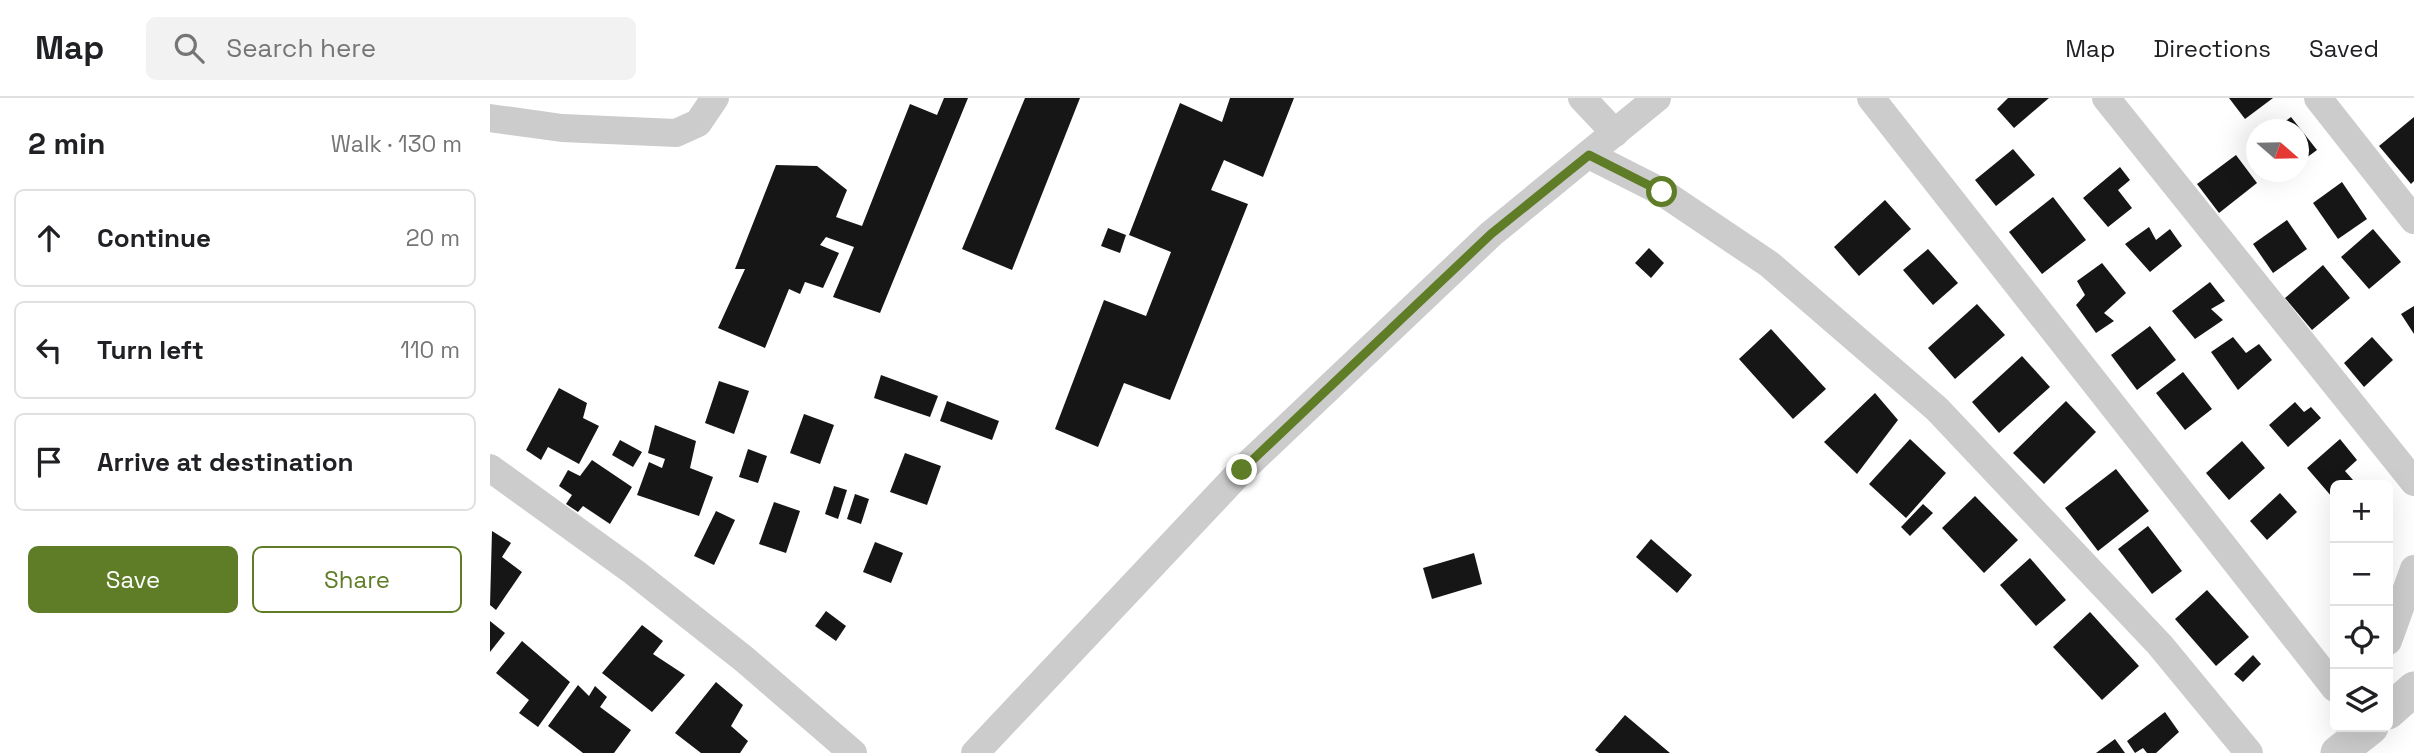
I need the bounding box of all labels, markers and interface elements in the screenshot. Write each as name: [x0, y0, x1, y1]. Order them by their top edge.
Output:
search box: [146, 17, 636, 80]
text: Map: [35, 27, 104, 69]
icon: search: [170, 29, 208, 67]
text: Search here: [226, 31, 376, 65]
text: Map: [2065, 33, 2115, 64]
text: Directions: [2153, 33, 2271, 64]
text: Saved: [2309, 33, 2379, 64]
north arrow: [2246, 119, 2309, 182]
text: 2 min: [28, 124, 106, 163]
text: Walk · 130 m: [331, 129, 462, 159]
route start: [1646, 176, 1677, 207]
icon: ahead: [30, 219, 68, 257]
text: Continue: [97, 221, 211, 255]
text: 20 m: [406, 223, 460, 253]
icon: left: [30, 331, 68, 369]
text: Turn left: [97, 333, 204, 367]
text: 110 m: [400, 335, 460, 365]
icon: arrive: [30, 443, 68, 481]
text: Arrive at destination: [97, 445, 354, 479]
route end: [1226, 454, 1257, 485]
map controls: [2330, 480, 2393, 732]
button: +: [2330, 480, 2393, 543]
button: −: [2330, 543, 2393, 606]
button: Save: [28, 546, 238, 613]
button: Share: [252, 546, 462, 613]
button: locate: [2330, 606, 2393, 669]
button: layers: [2330, 669, 2393, 732]

